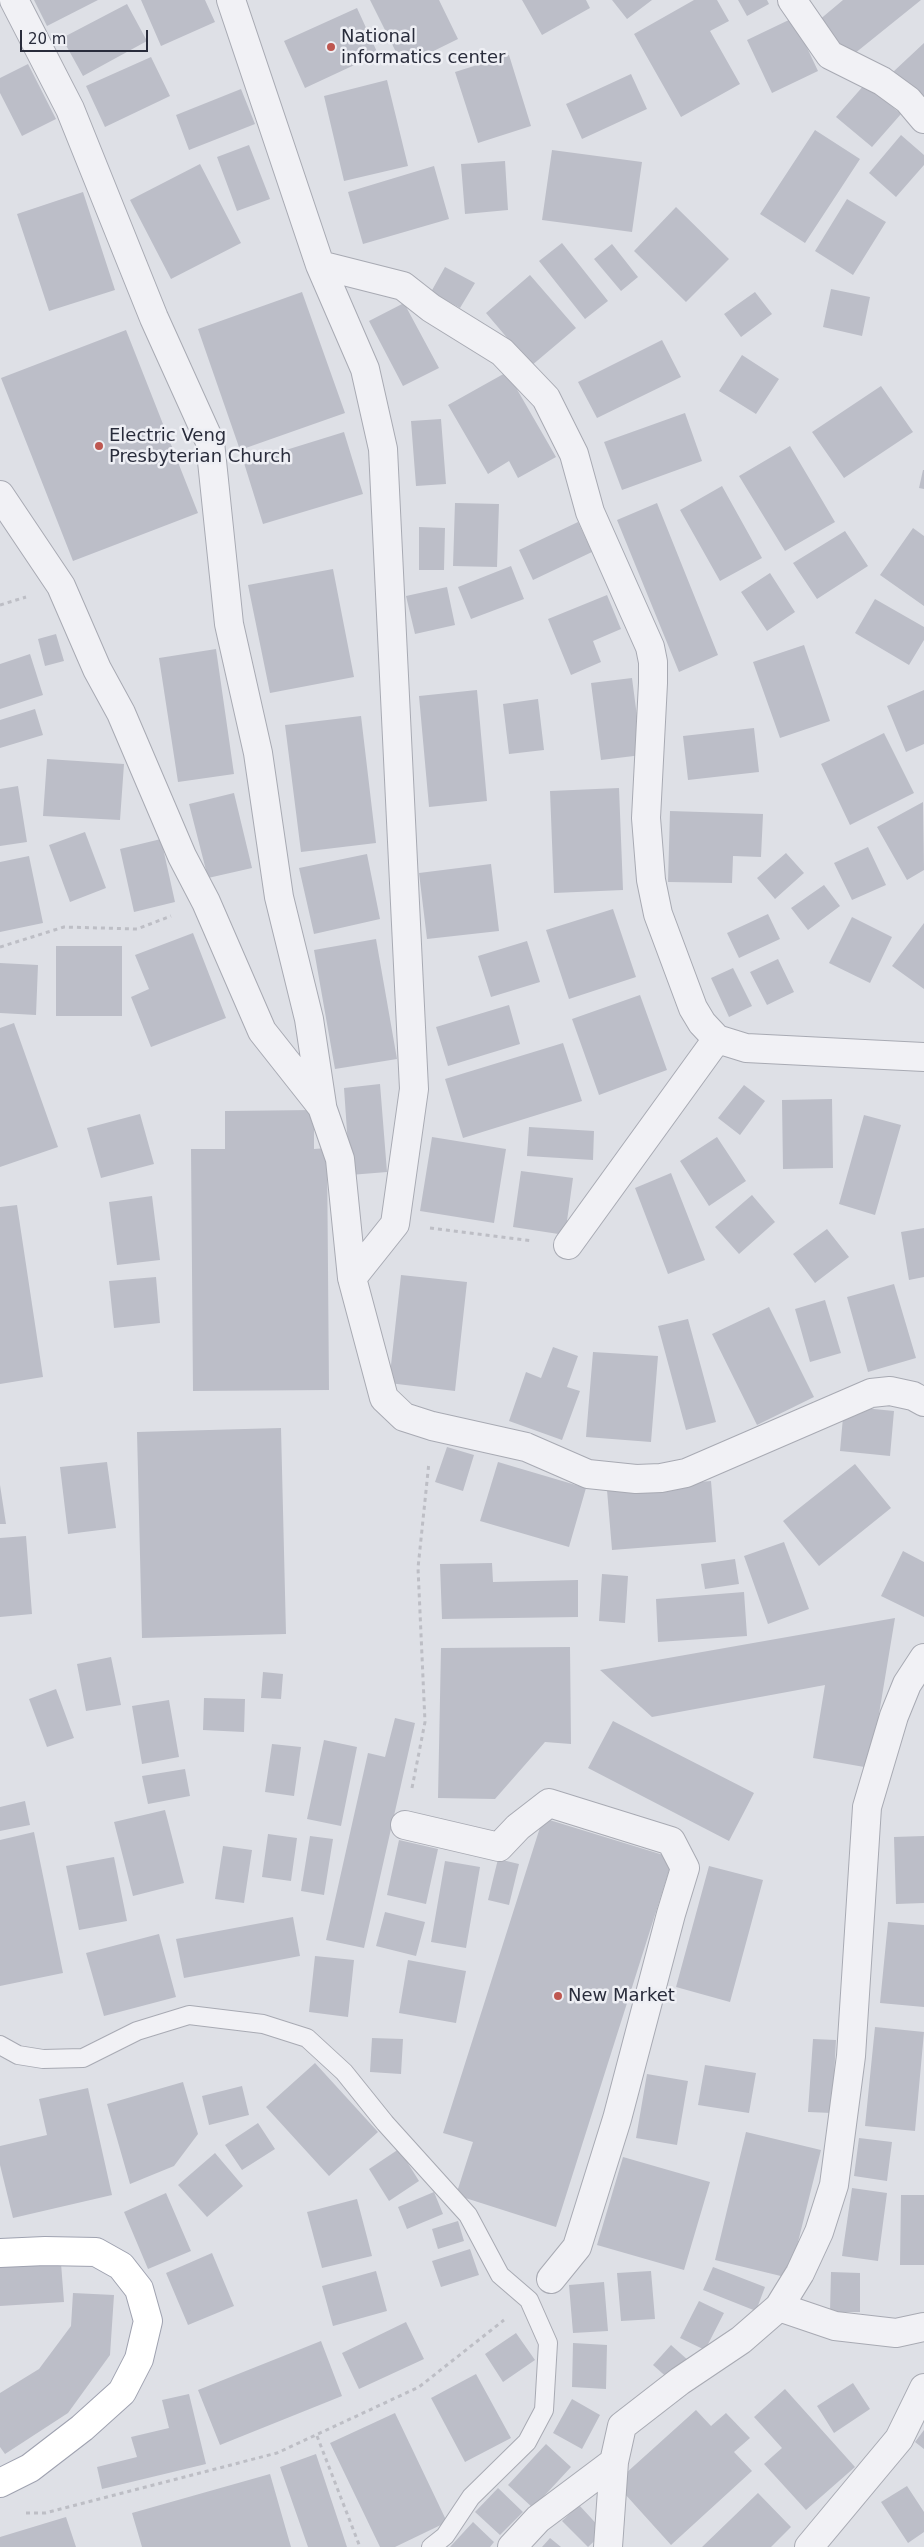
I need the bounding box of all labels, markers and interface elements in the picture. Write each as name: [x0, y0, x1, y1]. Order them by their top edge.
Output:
scale bar: [22, 20, 150, 52]
place label: National informatics center: [341, 26, 505, 68]
text: 20 m: [28, 30, 66, 48]
marker: National informatics center: [325, 41, 337, 53]
place label: Electric Veng Presbyterian Church: [109, 425, 291, 468]
marker: Electric Veng Presbyterian Church: [93, 440, 105, 452]
place label: New Market: [568, 1985, 675, 2007]
marker: New Market: [552, 1990, 564, 2002]

